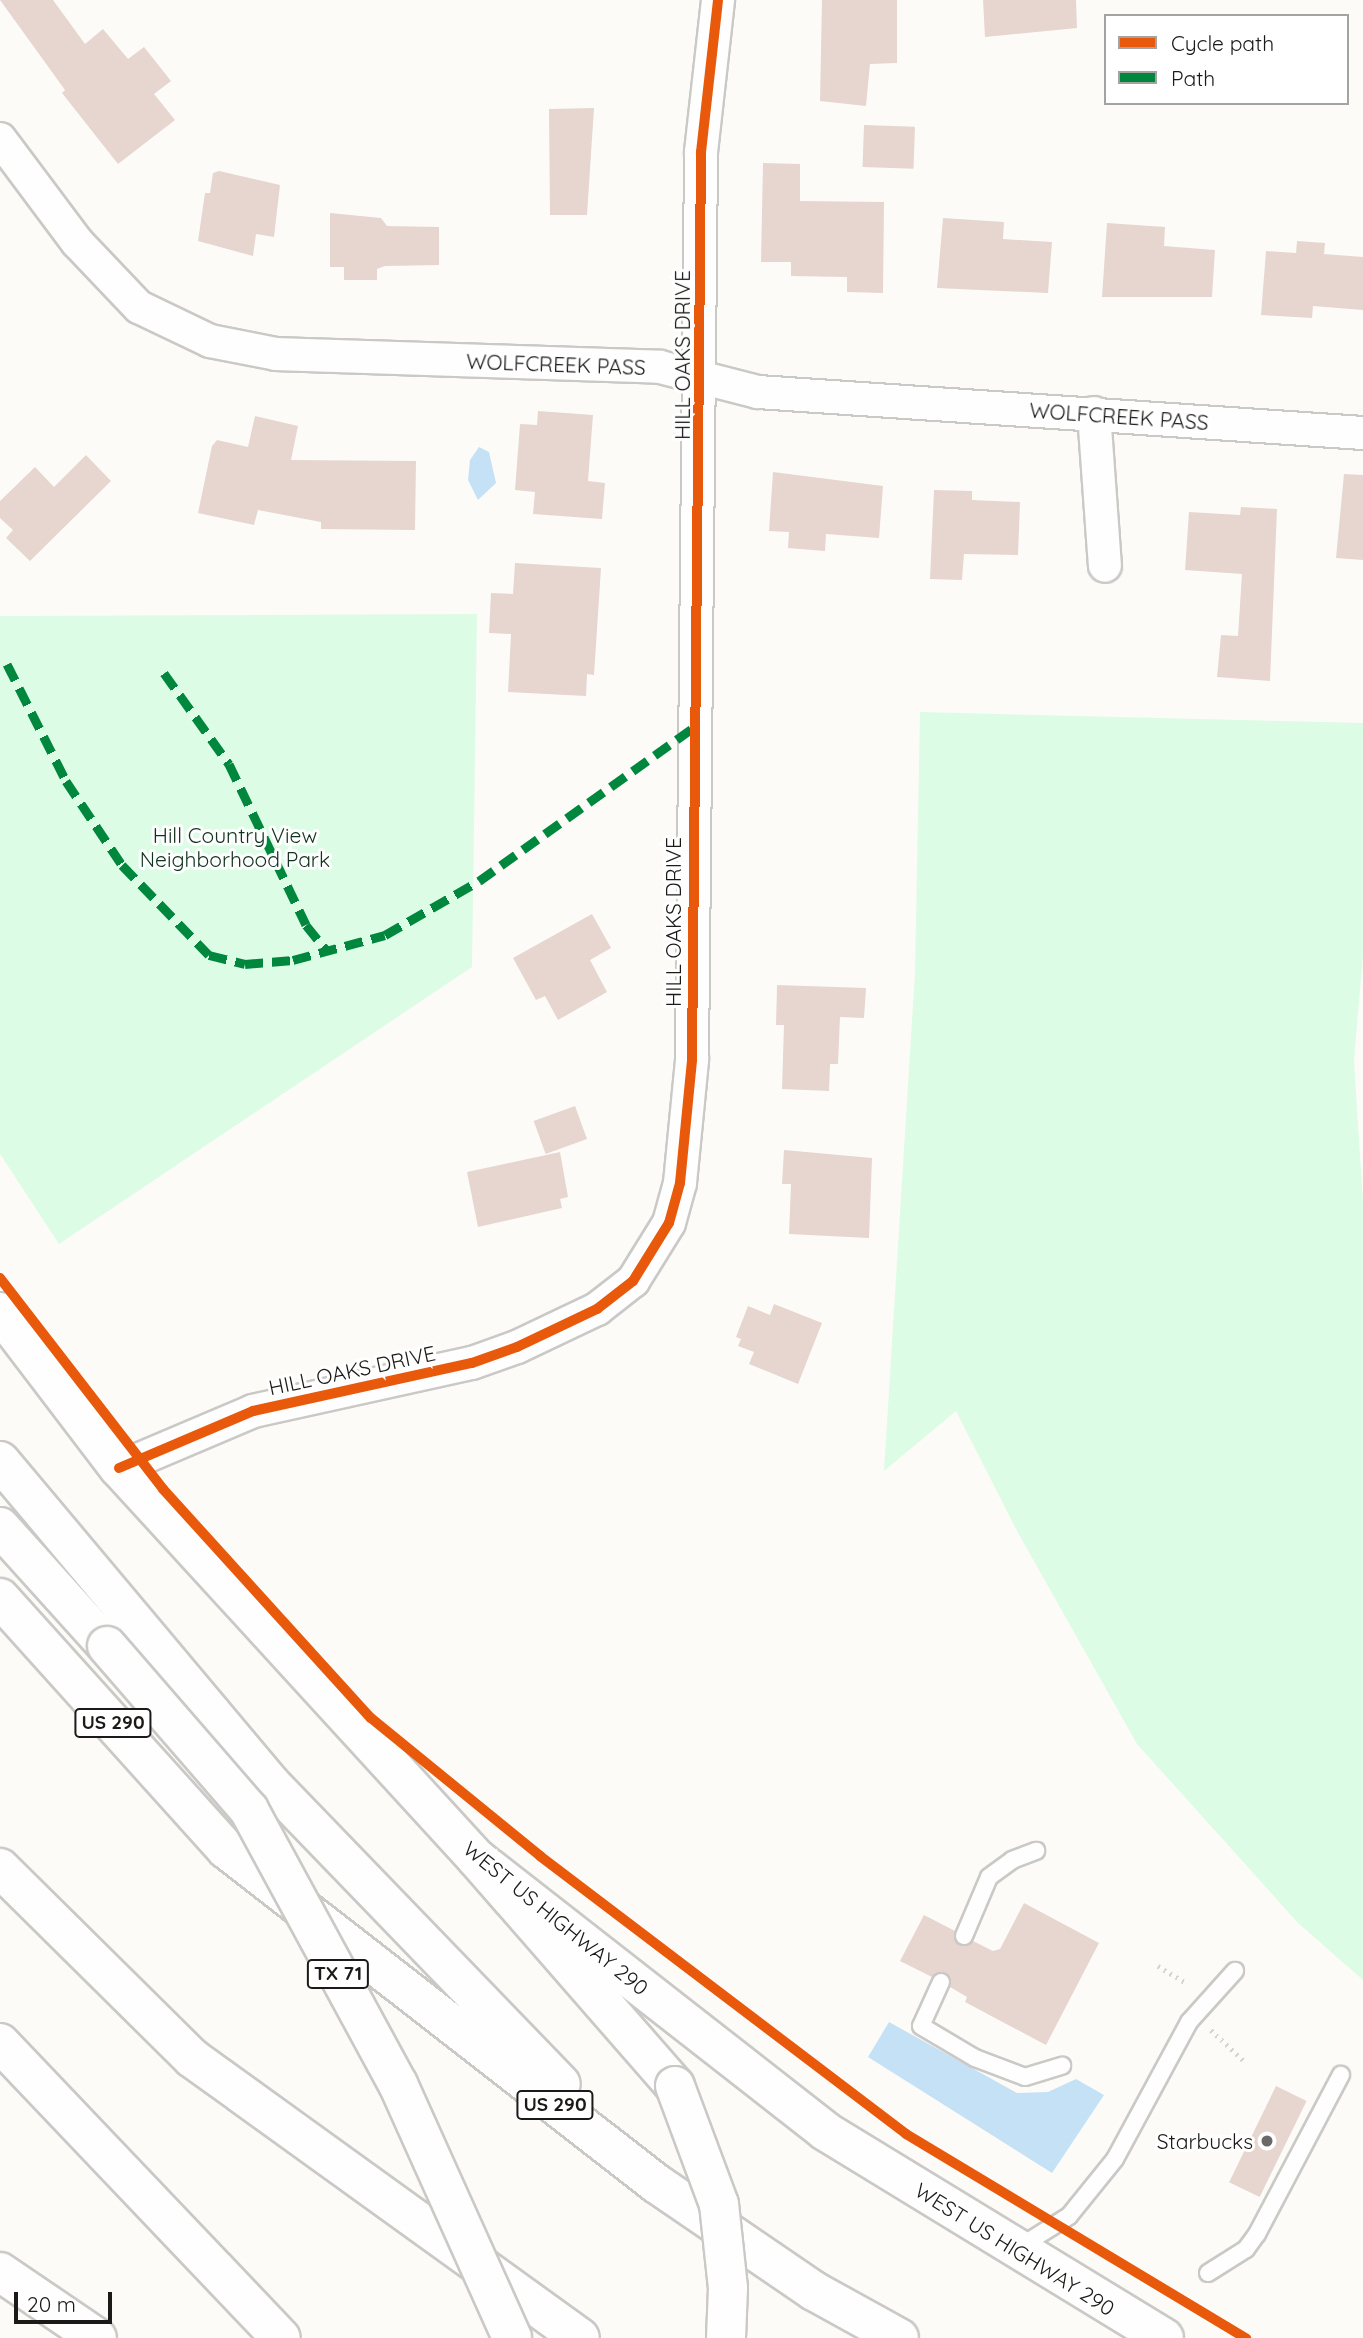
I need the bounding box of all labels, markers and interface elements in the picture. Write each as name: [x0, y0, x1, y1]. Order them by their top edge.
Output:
legend: [1104, 14, 1349, 105]
text: Cycle path: [1171, 30, 1274, 56]
text: Path: [1171, 65, 1215, 91]
street label: HILL OAKS DRIVE: [669, 270, 695, 440]
street label: WOLFCREEK PASS: [466, 348, 646, 380]
street label: WOLFCREEK PASS: [1029, 397, 1209, 435]
park label: Hill Country View Neighborhood Park: [140, 822, 330, 872]
street label: HILL OAKS DRIVE: [660, 837, 686, 1007]
street label: HILL OAKS DRIVE: [266, 1340, 438, 1400]
road number: US 290: [73, 1708, 153, 1738]
street label: WEST US HIGHWAY 290: [458, 1836, 654, 2000]
road number: TX 71: [306, 1958, 370, 1990]
road number: US 290: [515, 2090, 595, 2120]
place label: Starbucks: [1157, 2128, 1253, 2154]
marker: Starbucks: [1259, 2133, 1275, 2149]
street label: WEST US HIGHWAY 290: [911, 2177, 1119, 2321]
scale bar: [18, 2278, 116, 2322]
text: 20 m: [27, 2291, 76, 2317]

